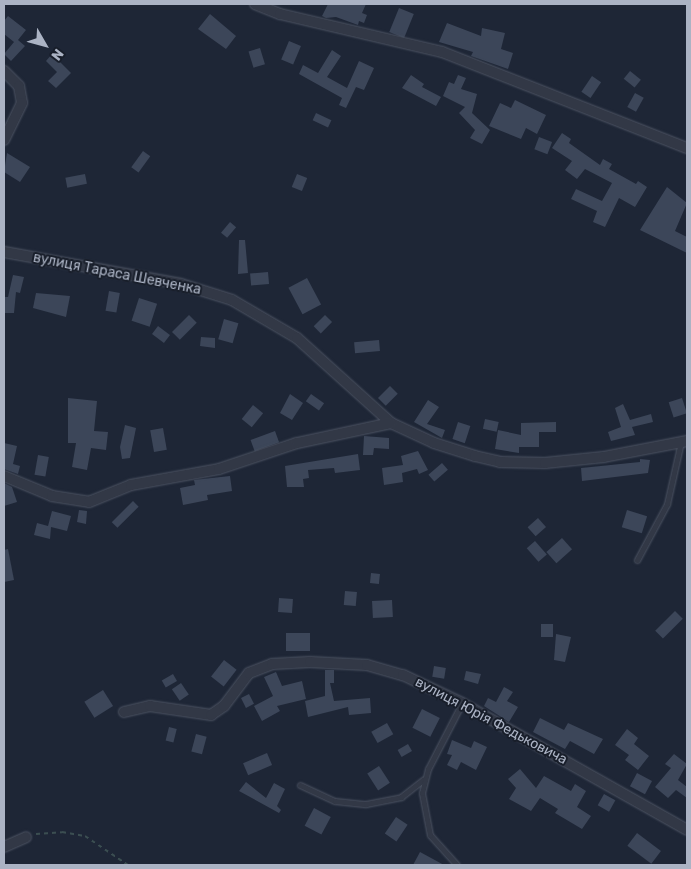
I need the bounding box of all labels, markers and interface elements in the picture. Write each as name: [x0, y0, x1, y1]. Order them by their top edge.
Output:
north arrow: [20, 20, 70, 70]
text: N: [47, 45, 67, 64]
street label: вулиця Тараса Шевченка: [32, 249, 202, 299]
street label: вулиця Юрія Федьковича: [412, 674, 570, 768]

